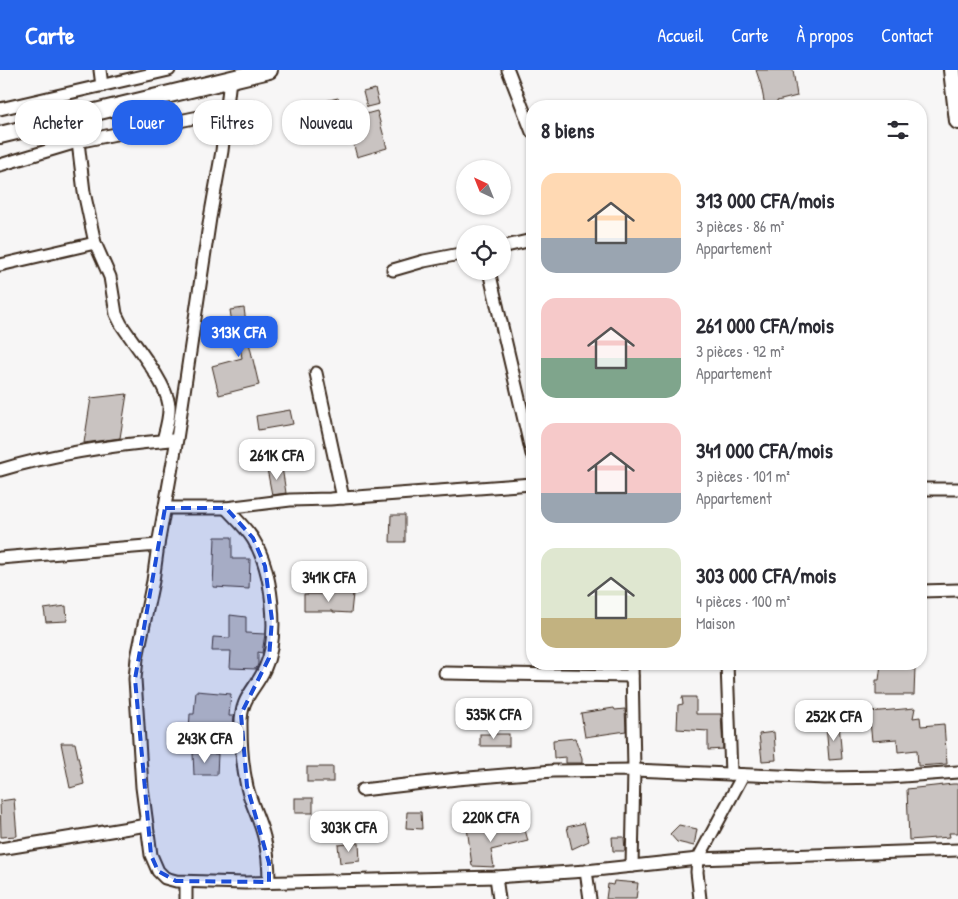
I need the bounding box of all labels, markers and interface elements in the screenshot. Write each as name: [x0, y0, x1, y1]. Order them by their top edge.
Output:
text: Carte: [25, 19, 75, 51]
text: Accueil: [657, 23, 703, 48]
text: Carte: [731, 23, 769, 48]
text: À propos: [797, 23, 853, 48]
text: Contact: [881, 23, 933, 48]
chip: Acheter: [15, 100, 102, 145]
chip: Louer: [112, 100, 183, 145]
chip: Filtres: [193, 100, 272, 145]
chip: Nouveau: [282, 100, 370, 145]
text: 8 biens: [541, 116, 594, 145]
icon: filters: [884, 116, 912, 144]
north arrow: [456, 160, 511, 215]
map controls: [456, 160, 511, 280]
text: 313 000 CFA/mois: [696, 186, 834, 215]
icon: home: [581, 193, 641, 253]
text: 3 pièces · 86 m²: [696, 215, 785, 237]
button: locate: [456, 225, 511, 280]
text: Appartement: [696, 237, 772, 259]
text: 261 000 CFA/mois: [696, 311, 834, 340]
pin: 313K CFA: [187, 316, 291, 358]
icon: home: [581, 318, 641, 378]
text: 313K CFA: [212, 321, 266, 343]
text: 3 pièces · 92 m²: [696, 340, 785, 362]
text: Appartement: [696, 362, 772, 384]
text: 341 000 CFA/mois: [696, 436, 833, 465]
pin: 261K CFA: [225, 438, 329, 481]
icon: home: [581, 443, 641, 503]
text: 261K CFA: [250, 444, 304, 466]
text: 3 pièces · 101 m²: [696, 465, 790, 487]
text: Appartement: [696, 487, 772, 509]
pin: 341K CFA: [277, 560, 381, 603]
text: 303 000 CFA/mois: [696, 561, 836, 590]
text: 341K CFA: [302, 566, 356, 588]
icon: home: [581, 568, 641, 628]
text: 4 pièces · 100 m²: [696, 590, 790, 612]
text: Maison: [696, 612, 735, 634]
pin: 535K CFA: [442, 698, 546, 740]
pin: 252K CFA: [782, 700, 886, 742]
text: 535K CFA: [466, 703, 522, 725]
text: 252K CFA: [806, 705, 862, 727]
pin: 243K CFA: [153, 722, 257, 764]
text: 243K CFA: [177, 727, 233, 749]
pin: 220K CFA: [439, 800, 543, 843]
text: 220K CFA: [463, 806, 519, 828]
pin: 303K CFA: [297, 810, 401, 853]
text: 303K CFA: [321, 816, 377, 838]

